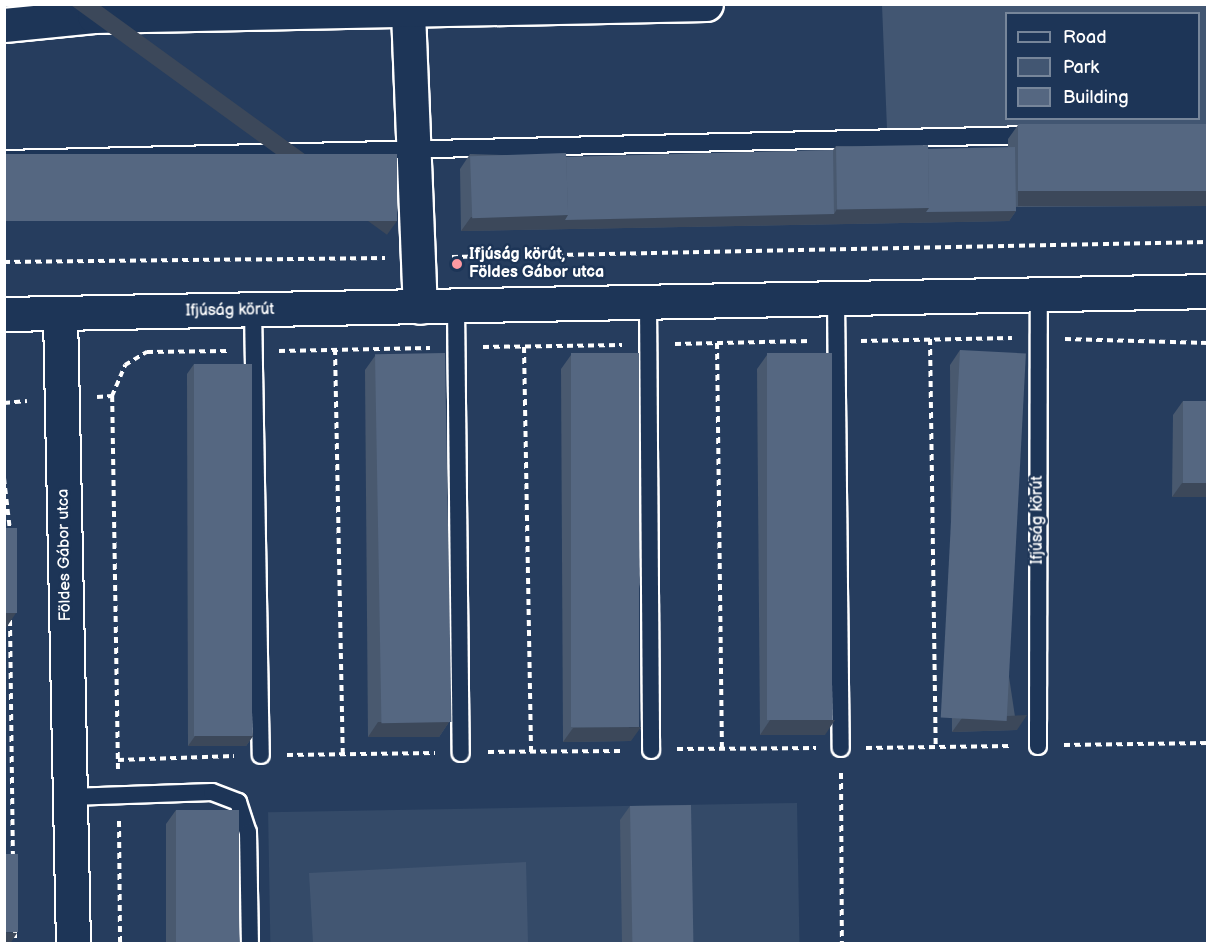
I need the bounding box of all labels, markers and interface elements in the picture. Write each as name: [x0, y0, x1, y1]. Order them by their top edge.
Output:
legend: [1005, 12, 1200, 120]
text: Road: [1063, 27, 1107, 48]
text: Park: [1063, 57, 1099, 78]
text: Building: [1063, 87, 1129, 108]
place label: Ifjúság körút, Földes Gábor utca: [469, 245, 604, 283]
marker: Ifjúság körút, Földes Gábor utca: [450, 257, 464, 271]
street label: Ifjúság körút: [185, 301, 275, 321]
street label: Ifjúság körút: [1028, 476, 1048, 564]
street label: Földes Gábor utca: [54, 489, 76, 621]

